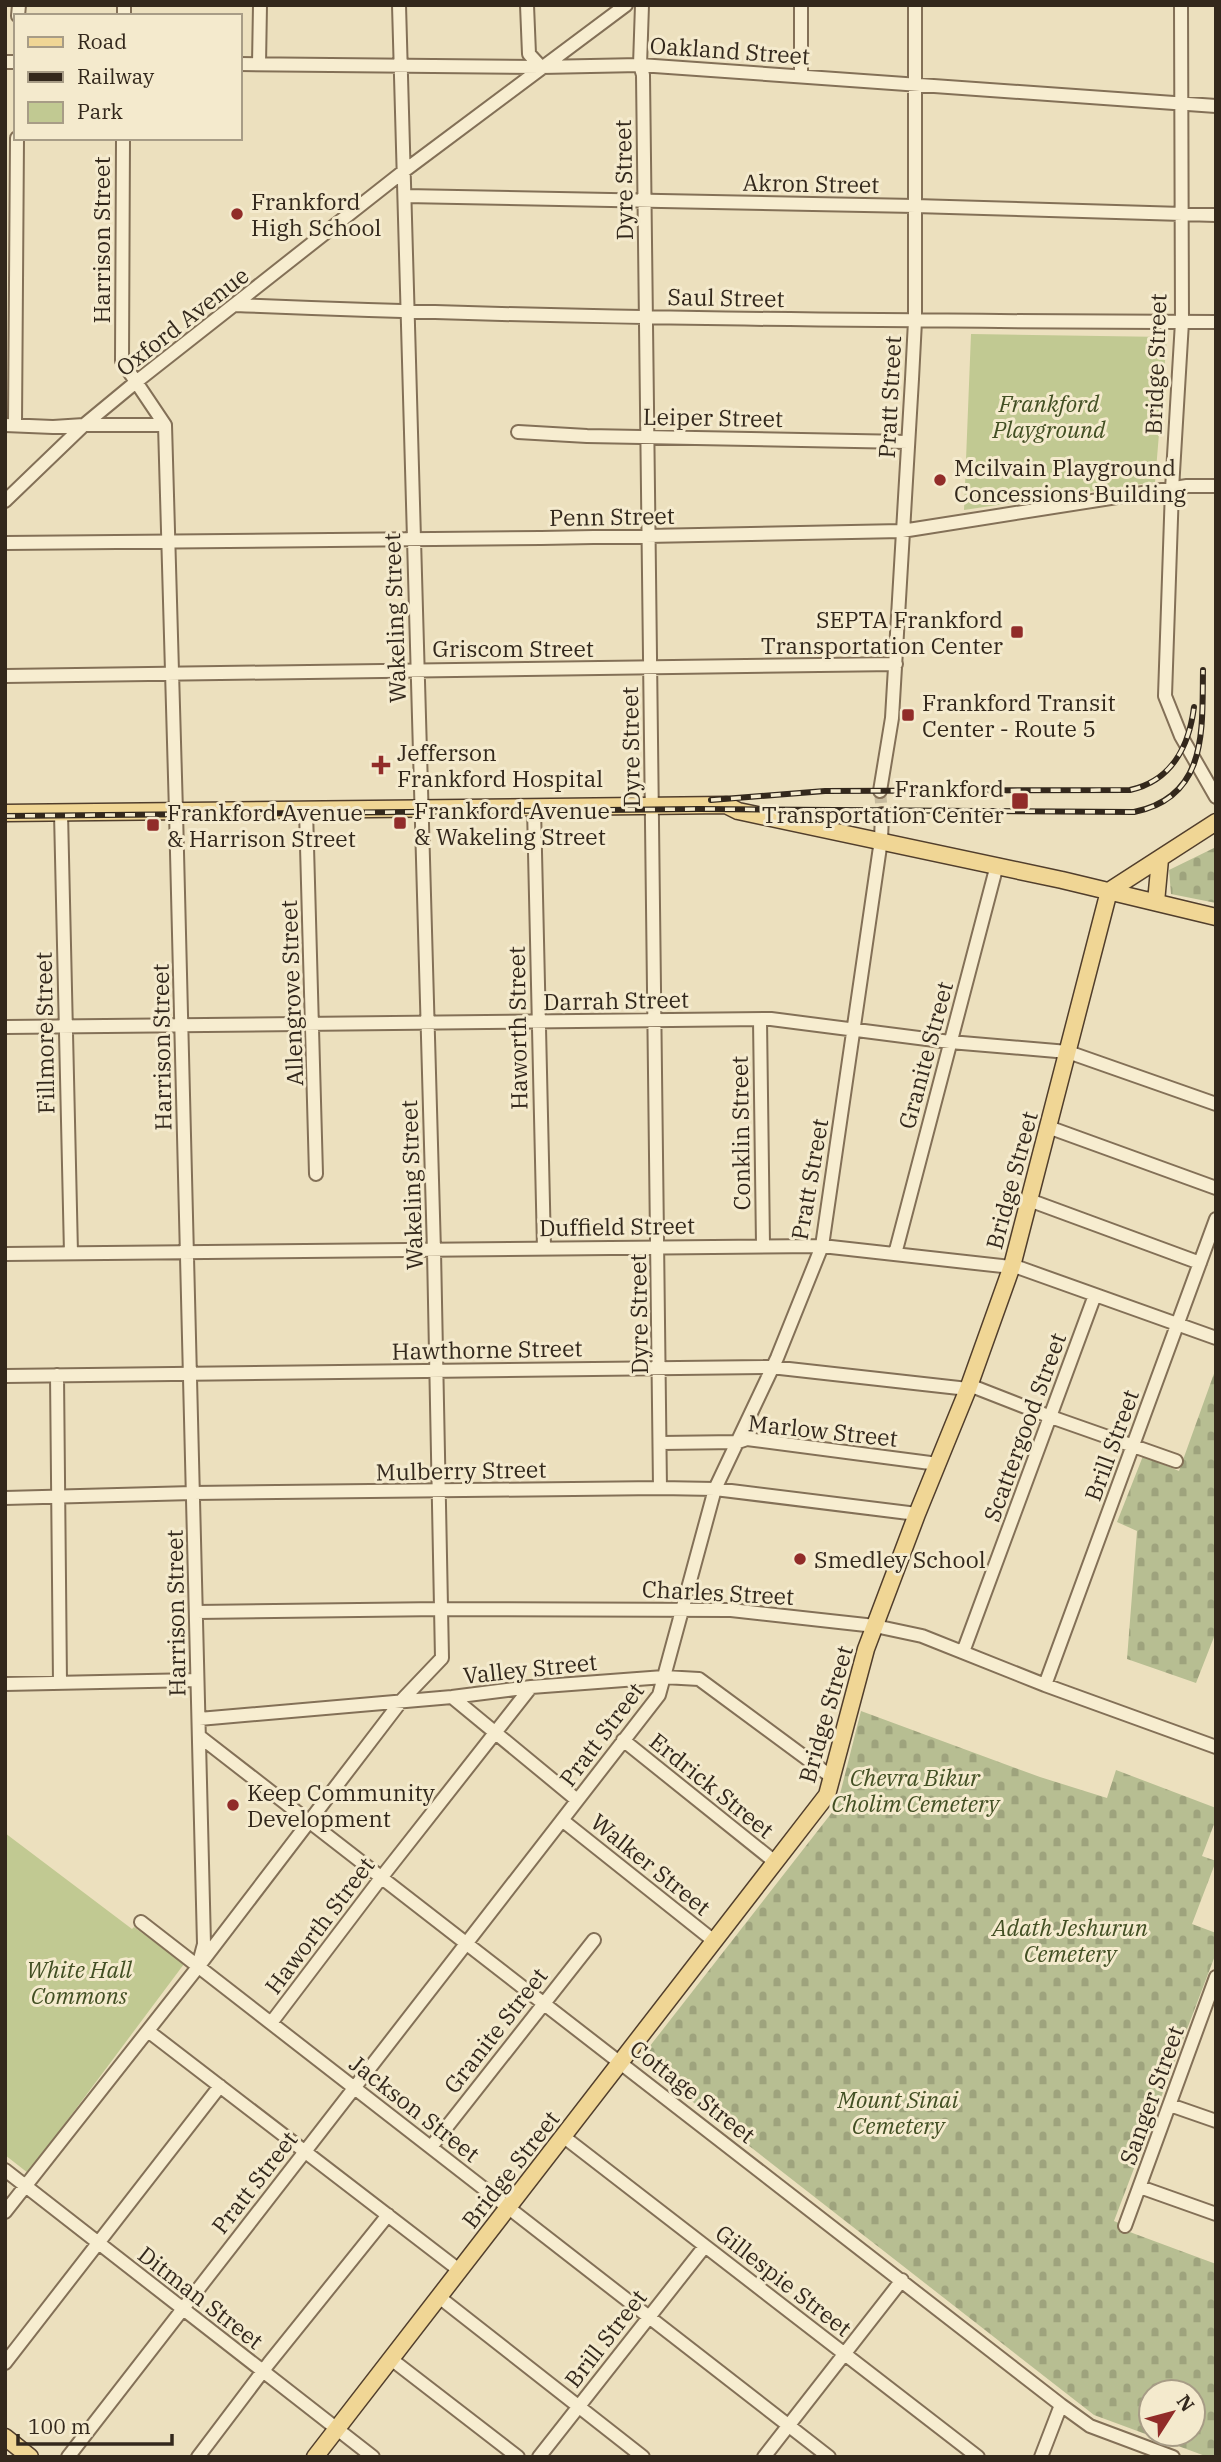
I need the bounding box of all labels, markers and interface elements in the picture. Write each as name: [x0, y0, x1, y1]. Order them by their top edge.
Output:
legend: [14, 14, 242, 140]
text: Road: [77, 27, 127, 55]
street label: Oakland Street: [649, 29, 811, 71]
text: Railway: [77, 62, 155, 90]
text: Park: [77, 97, 124, 125]
street label: Dyre Street: [607, 119, 639, 241]
street label: Harrison Street: [86, 156, 116, 324]
street label: Akron Street: [742, 167, 880, 199]
place label: Frankford High School: [251, 186, 381, 242]
marker: Frankford High School: [229, 206, 245, 222]
street label: Oxford Avenue: [110, 260, 254, 382]
street label: Saul Street: [667, 281, 785, 313]
street label: Bridge Street: [1138, 293, 1172, 435]
street label: Pratt Street: [871, 335, 907, 459]
park label: Frankford Playground: [991, 388, 1106, 444]
street label: Leiper Street: [643, 401, 783, 433]
place label: Mcilvain Playground Concessions Building: [954, 452, 1187, 508]
marker: Mcilvain Playground Concessions Building: [932, 472, 948, 488]
street label: Penn Street: [549, 500, 675, 532]
street label: Wakeling Street: [376, 532, 412, 704]
place label: SEPTA Frankford Transportation Center: [761, 604, 1003, 660]
marker: SEPTA Frankford Transportation Center: [1009, 624, 1025, 640]
street label: Griscom Street: [432, 633, 594, 663]
street label: Dyre Street: [614, 686, 646, 808]
place label: Frankford Transit Center - Route 5: [922, 687, 1116, 743]
marker: Frankford Transit Center - Route 5: [900, 707, 916, 723]
place label: Jefferson Frankford Hospital: [397, 737, 603, 793]
marker: Jefferson Frankford Hospital: [371, 755, 391, 775]
place label: Frankford Transportation Center: [762, 773, 1004, 829]
marker: Frankford Transportation Center: [1010, 791, 1030, 811]
place label: Frankford Avenue & Wakeling Street: [414, 795, 610, 851]
place label: Frankford Avenue & Harrison Street: [167, 797, 363, 853]
marker: Frankford Avenue & Wakeling Street: [392, 815, 408, 831]
marker: Frankford Avenue & Harrison Street: [145, 817, 161, 833]
street label: Allengrove Street: [273, 899, 309, 1087]
street label: Haworth Street: [501, 946, 533, 1110]
street label: Fillmore Street: [28, 952, 60, 1114]
street label: Harrison Street: [145, 963, 177, 1131]
street label: Granite Street: [891, 978, 959, 1132]
street label: Darrah Street: [543, 984, 689, 1016]
street label: Conklin Street: [724, 1055, 756, 1211]
street label: Wakeling Street: [393, 1099, 429, 1271]
street label: Bridge Street: [978, 1108, 1044, 1252]
street label: Pratt Street: [784, 1116, 834, 1242]
street label: Duffield Street: [539, 1210, 695, 1242]
street label: Dyre Street: [622, 1253, 654, 1375]
street label: Scattergood Street: [976, 1328, 1072, 1526]
street label: Hawthorne Street: [391, 1332, 583, 1366]
street label: Brill Street: [1077, 1385, 1145, 1505]
street label: Marlow Street: [747, 1407, 899, 1453]
street label: Mulberry Street: [375, 1454, 547, 1486]
street label: Harrison Street: [159, 1529, 191, 1697]
place label: Smedley School: [814, 1544, 986, 1574]
marker: Smedley School: [792, 1551, 808, 1567]
street label: Charles Street: [641, 1573, 795, 1611]
street label: Bridge Street: [791, 1642, 859, 1786]
street label: Valley Street: [462, 1646, 598, 1690]
street label: Pratt Street: [552, 1676, 650, 1792]
street label: Erdrick Street: [644, 1726, 780, 1844]
park label: Chevra Bikur Cholim Cemetery: [831, 1762, 1001, 1818]
place label: Keep Community Development: [247, 1777, 436, 1833]
marker: Keep Community Development: [225, 1797, 241, 1813]
street label: Walker Street: [585, 1806, 717, 1922]
street label: Haworth Street: [258, 1850, 380, 2000]
park label: Adath Jeshurun Cemetery: [990, 1912, 1148, 1968]
park label: White Hall Commons: [26, 1954, 132, 2010]
street label: Granite Street: [436, 1961, 554, 2099]
street label: Sanger Street: [1112, 2021, 1190, 2169]
street label: Cottage Street: [624, 2033, 762, 2149]
street label: Jackson Street: [344, 2048, 486, 2168]
park label: Mount Sinai Cemetery: [837, 2084, 959, 2140]
street label: Bridge Street: [455, 2104, 565, 2234]
street label: Pratt Street: [204, 2124, 304, 2240]
street label: Gillespie Street: [710, 2217, 858, 2343]
street label: Ditman Street: [132, 2239, 270, 2355]
street label: Brill Street: [557, 2283, 653, 2393]
north arrow: [1137, 2378, 1207, 2448]
text: N: [1172, 2390, 1200, 2416]
scale bar: [18, 2402, 172, 2446]
text: 100 m: [28, 2412, 91, 2440]

